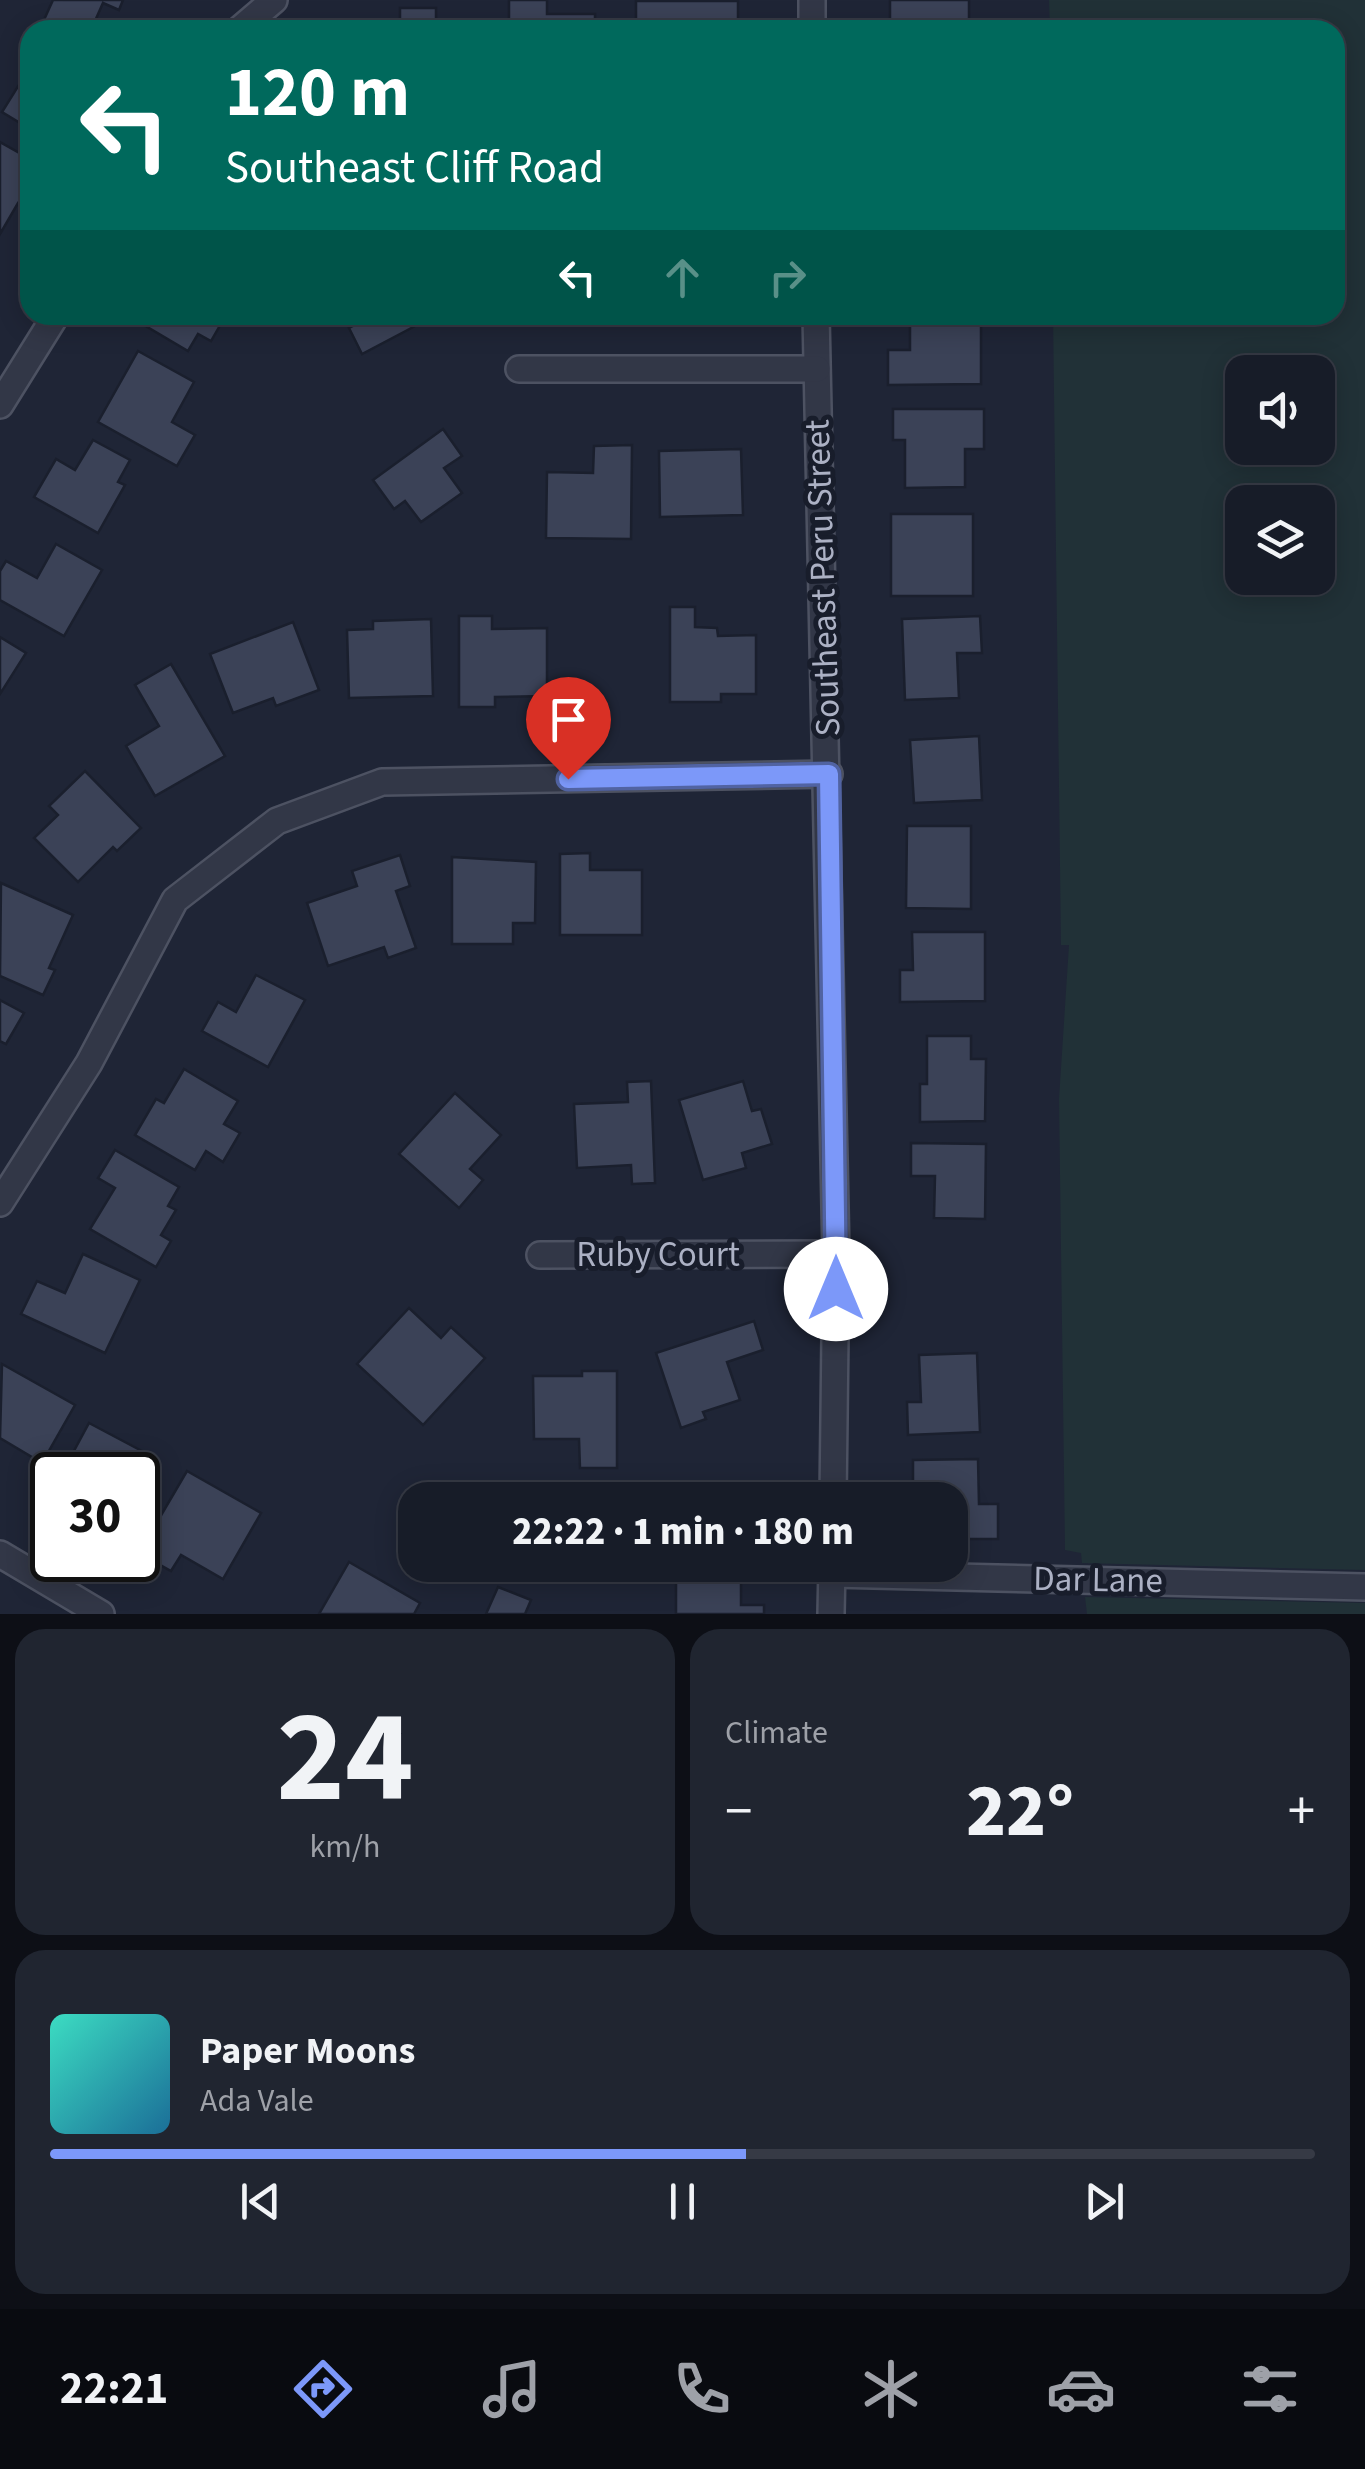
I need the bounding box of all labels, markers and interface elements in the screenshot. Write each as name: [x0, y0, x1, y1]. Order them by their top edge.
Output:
text: 120 m: [225, 43, 410, 143]
icon: left: [60, 60, 190, 190]
text: Southeast Cliff Road: [225, 136, 604, 200]
icon: left: [550, 250, 605, 305]
icon: ahead: [655, 250, 710, 305]
icon: right: [760, 250, 815, 305]
map controls: [1225, 355, 1335, 595]
button: sound: [1225, 355, 1335, 465]
street label: Southeast Peru Street: [792, 419, 854, 737]
button: layers: [1225, 485, 1335, 595]
pin: [526, 677, 611, 780]
icon: arrive: [541, 692, 596, 747]
street label: Ruby Court: [576, 1230, 740, 1280]
position arrow: [784, 1237, 888, 1341]
speed limit sign: 30: [30, 1452, 160, 1582]
text: 22:22 · 1 min · 180 m: [512, 1505, 854, 1559]
street label: Dar Lane: [1033, 1554, 1163, 1606]
text: 24: [276, 1666, 414, 1851]
text: Climate: [725, 1710, 828, 1756]
text: 22°: [966, 1758, 1074, 1865]
text: −: [725, 1773, 752, 1851]
text: +: [1288, 1773, 1315, 1851]
text: km/h: [310, 1824, 380, 1870]
text: Paper Moons: [200, 2024, 415, 2078]
text: Ada Vale: [200, 2078, 314, 2124]
icon: previous: [233, 2174, 288, 2229]
icon: pause: [655, 2174, 710, 2229]
icon: next: [1077, 2174, 1132, 2229]
icon: directions: [288, 2354, 358, 2424]
icon: music: [477, 2354, 547, 2424]
icon: phone: [667, 2354, 737, 2424]
icon: climate: [856, 2354, 926, 2424]
icon: car: [1046, 2354, 1116, 2424]
icon: filters: [1235, 2354, 1305, 2424]
text: 22:21: [60, 2357, 168, 2421]

